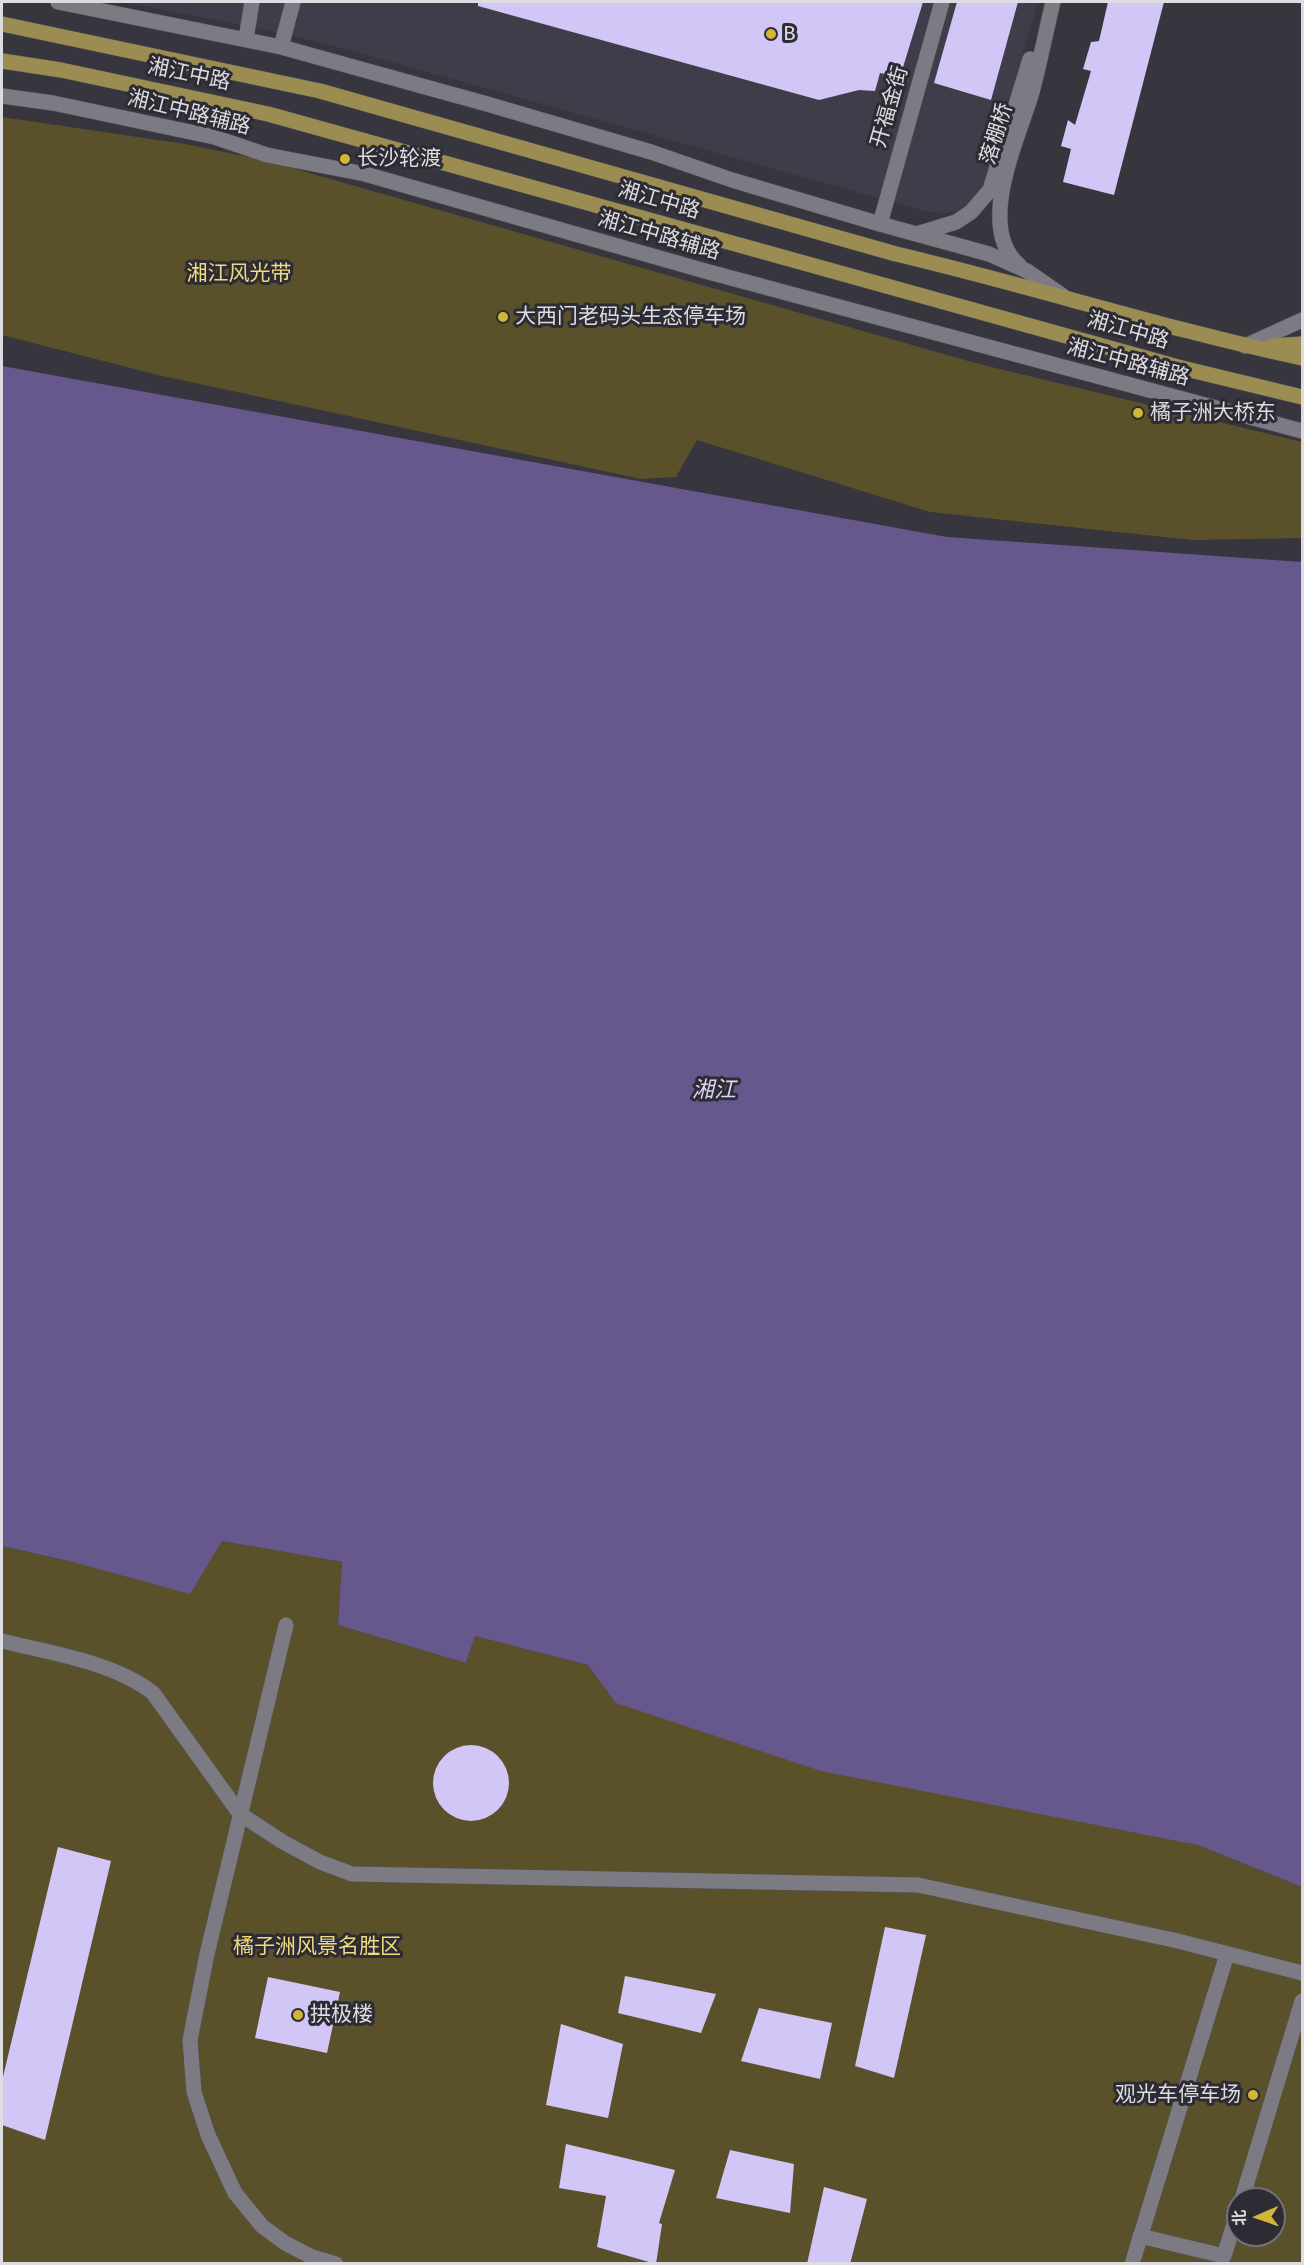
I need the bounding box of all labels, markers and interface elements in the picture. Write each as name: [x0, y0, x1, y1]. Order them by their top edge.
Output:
place label: B: [783, 21, 796, 47]
marker: B: [764, 27, 778, 41]
street label: 湘江中路: [145, 54, 233, 96]
street label: 开福金街: [866, 63, 914, 151]
street label: 湘江中路辅路: [125, 86, 253, 140]
street label: 落棚桥: [976, 100, 1018, 168]
place label: 长沙轮渡: [357, 146, 441, 172]
marker: 长沙轮渡: [338, 152, 352, 166]
street label: 湘江中路: [615, 177, 703, 225]
street label: 湘江中路辅路: [595, 207, 723, 265]
park label: 湘江风光带: [187, 261, 291, 287]
place label: 大西门老码头生态停车场: [515, 304, 746, 330]
street label: 湘江中路: [1084, 307, 1172, 355]
marker: 大西门老码头生态停车场: [496, 310, 510, 324]
street label: 湘江中路辅路: [1064, 335, 1192, 391]
place label: 橘子洲大桥东: [1150, 400, 1276, 426]
marker: 橘子洲大桥东: [1131, 406, 1145, 420]
water label: 湘江: [692, 1078, 736, 1104]
park label: 橘子洲风景名胜区: [233, 1934, 401, 1960]
place label: 拱极楼: [310, 2002, 373, 2028]
marker: 拱极楼: [291, 2008, 305, 2022]
place label: 观光车停车场: [1115, 2082, 1241, 2108]
marker: 观光车停车场: [1246, 2088, 1260, 2102]
north arrow: [1226, 2187, 1286, 2247]
text: 北: [1230, 2209, 1249, 2226]

